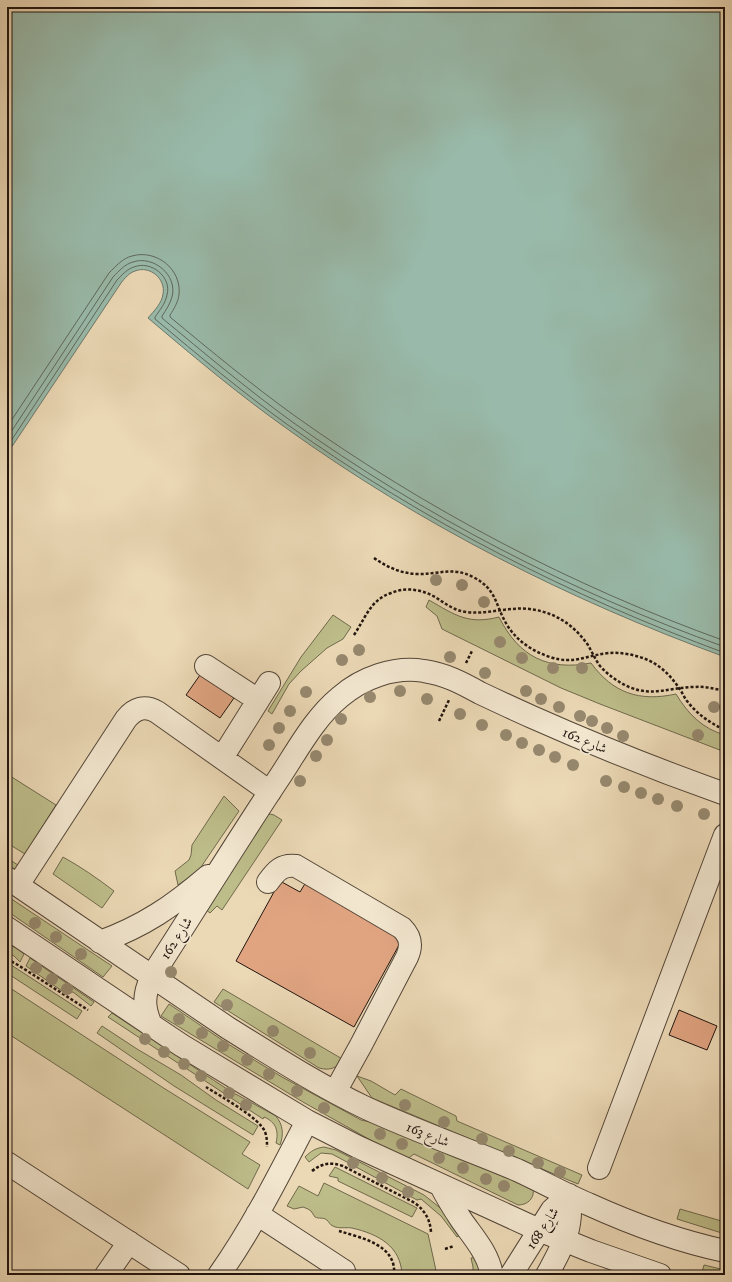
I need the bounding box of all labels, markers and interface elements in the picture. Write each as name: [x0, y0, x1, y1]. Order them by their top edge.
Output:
street label: شارع 162: [559, 724, 610, 760]
street label: شارع 162: [157, 914, 199, 964]
street label: شارع 163: [403, 1118, 452, 1154]
street label: شارع 168: [522, 1204, 565, 1254]

